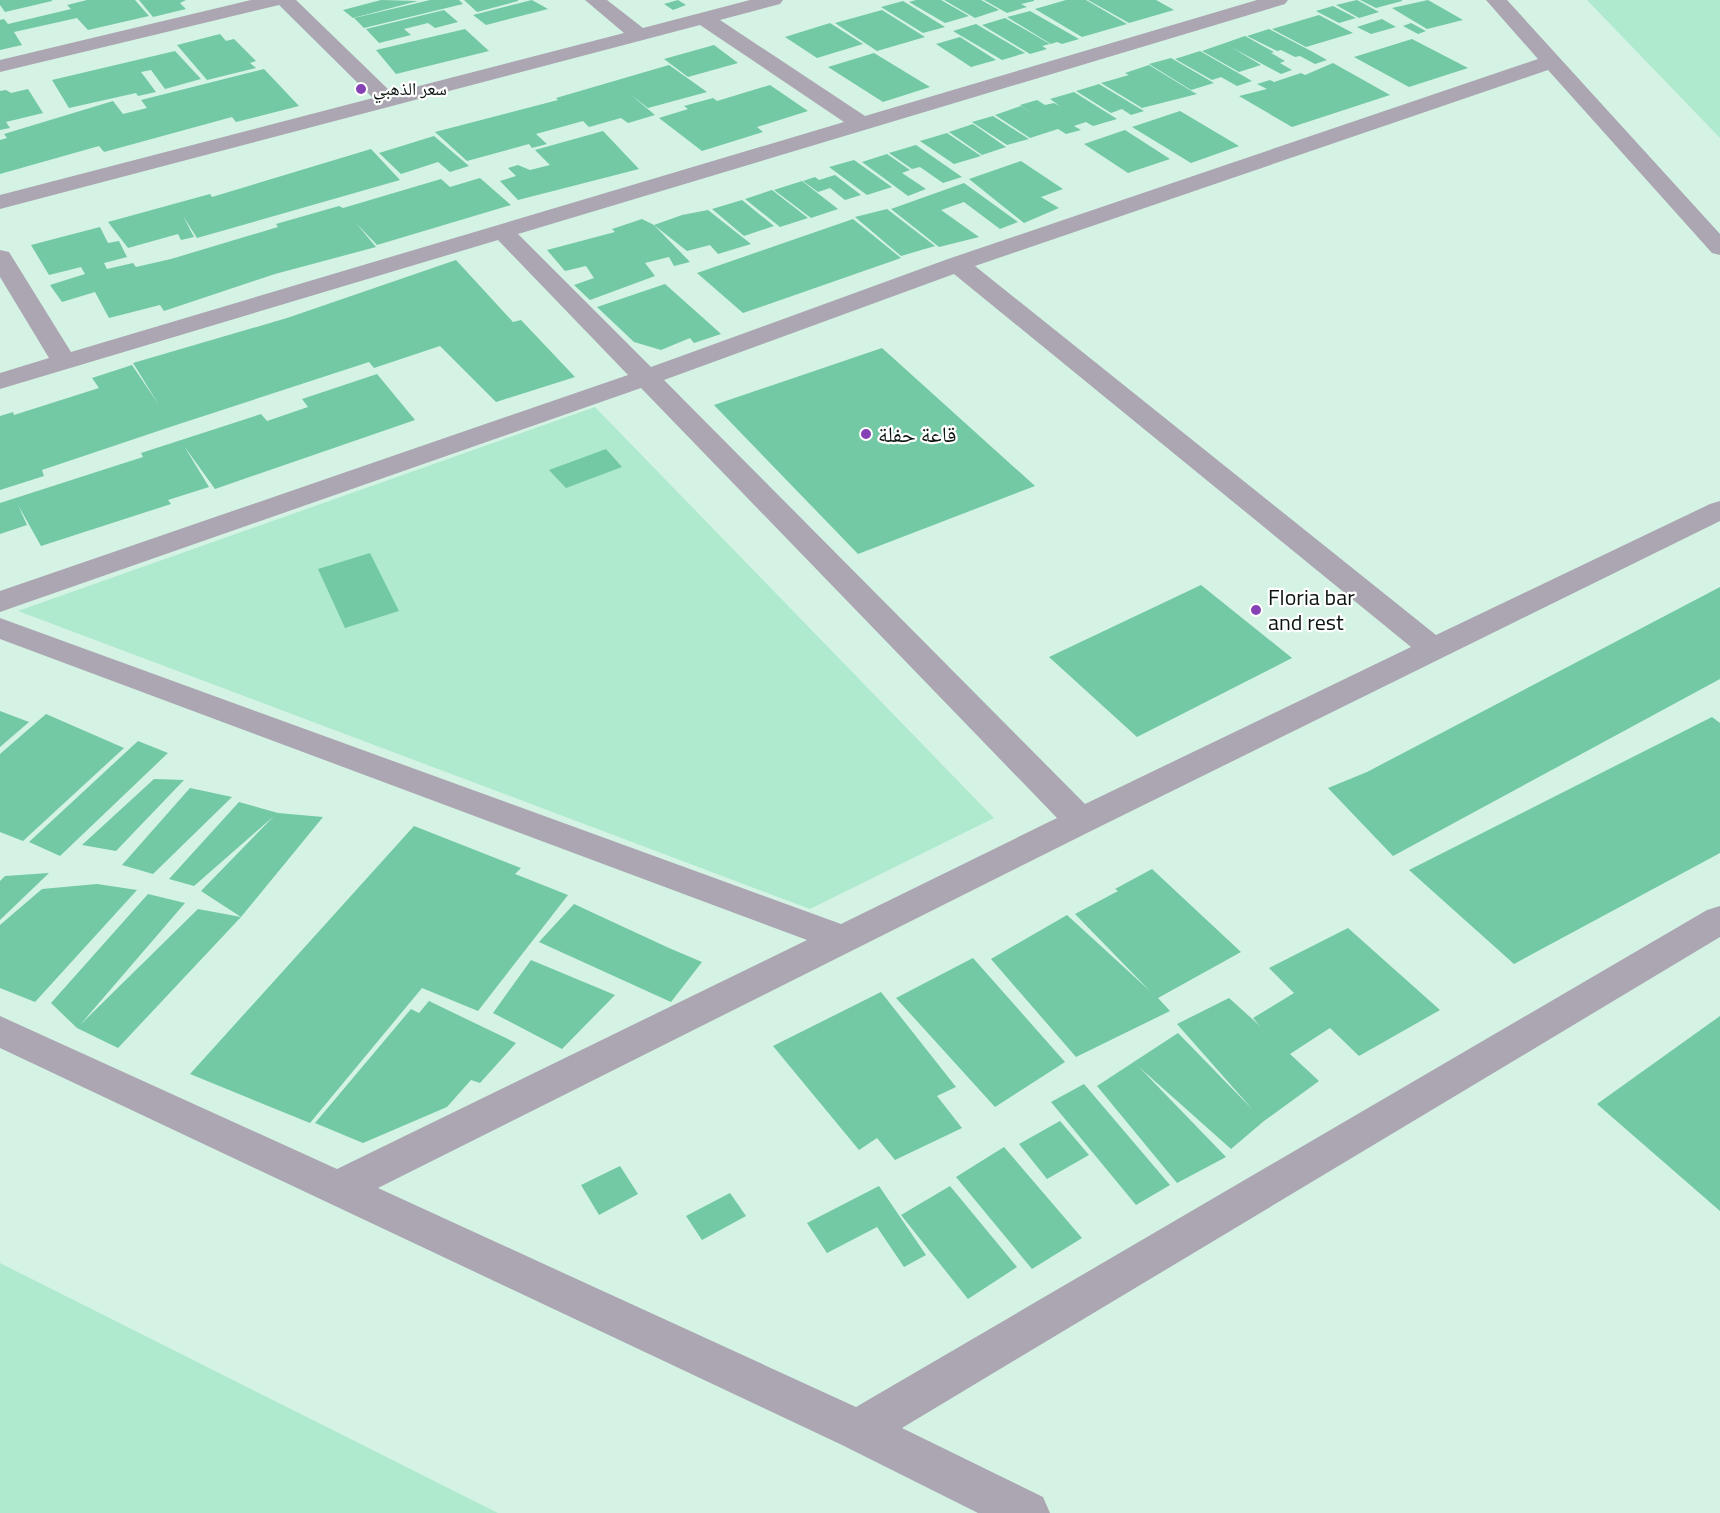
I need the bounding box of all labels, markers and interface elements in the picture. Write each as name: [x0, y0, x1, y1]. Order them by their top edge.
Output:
place label: سعر الذهبي: [373, 75, 447, 104]
marker: سعر الذهبي: [354, 82, 368, 96]
place label: قاعة حفلة: [878, 417, 957, 451]
marker: قاعة حفلة: [859, 427, 873, 441]
place label: Floria bar and rest: [1268, 580, 1355, 639]
marker: Floria bar and rest: [1249, 603, 1263, 617]

